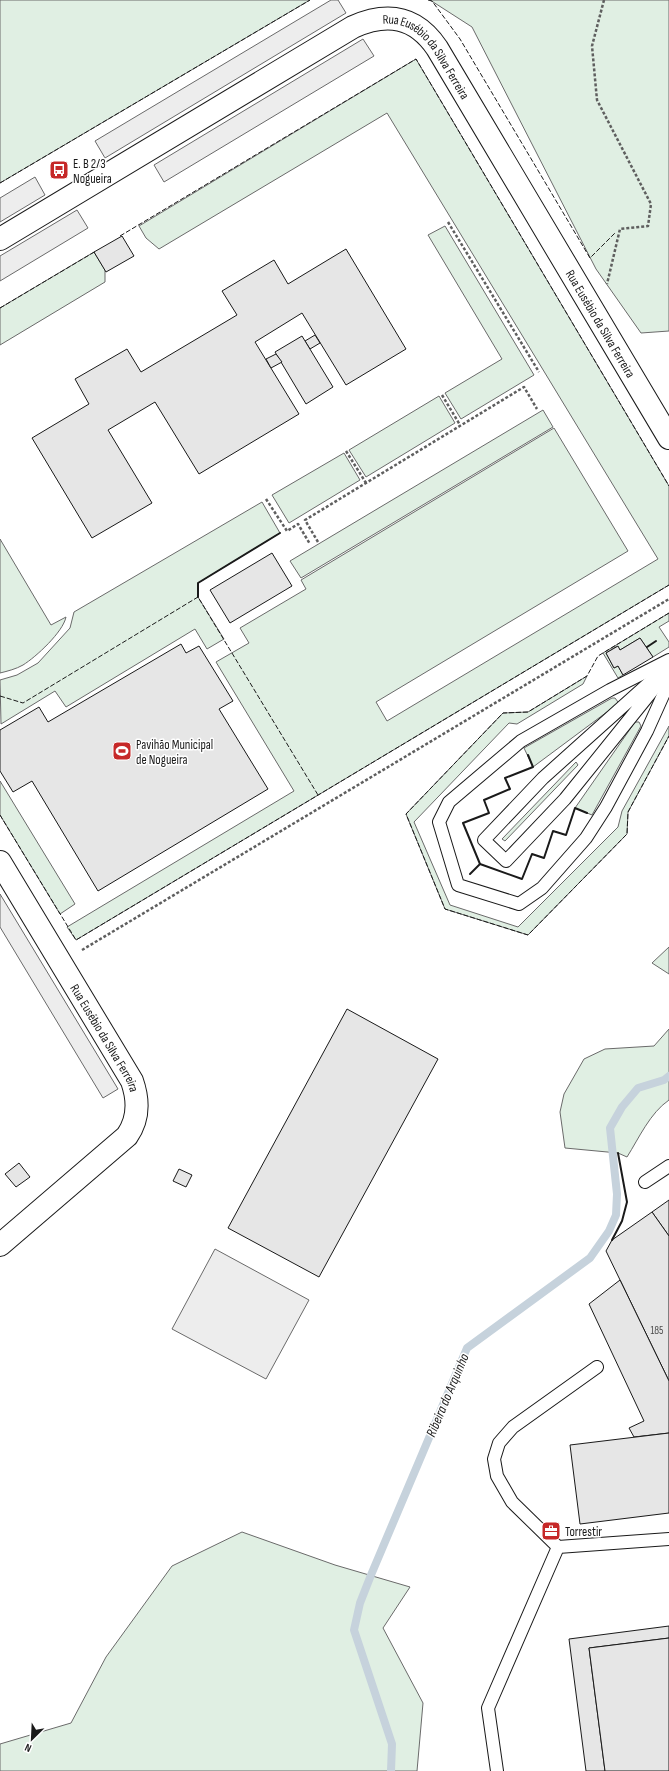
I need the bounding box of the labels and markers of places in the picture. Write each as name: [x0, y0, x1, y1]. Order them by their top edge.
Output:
place label: E. B 2/3 Nogueira: [73, 156, 112, 187]
bus stop icon: E. B 2/3 Nogueira: [48, 159, 70, 181]
place label: Pavihão Municipal de Nogueira: [136, 737, 213, 768]
sports icon: Pavihão Municipal de Nogueira: [111, 740, 133, 762]
office icon: Torrestir: [540, 1520, 562, 1542]
place label: Torrestir: [565, 1524, 602, 1540]

